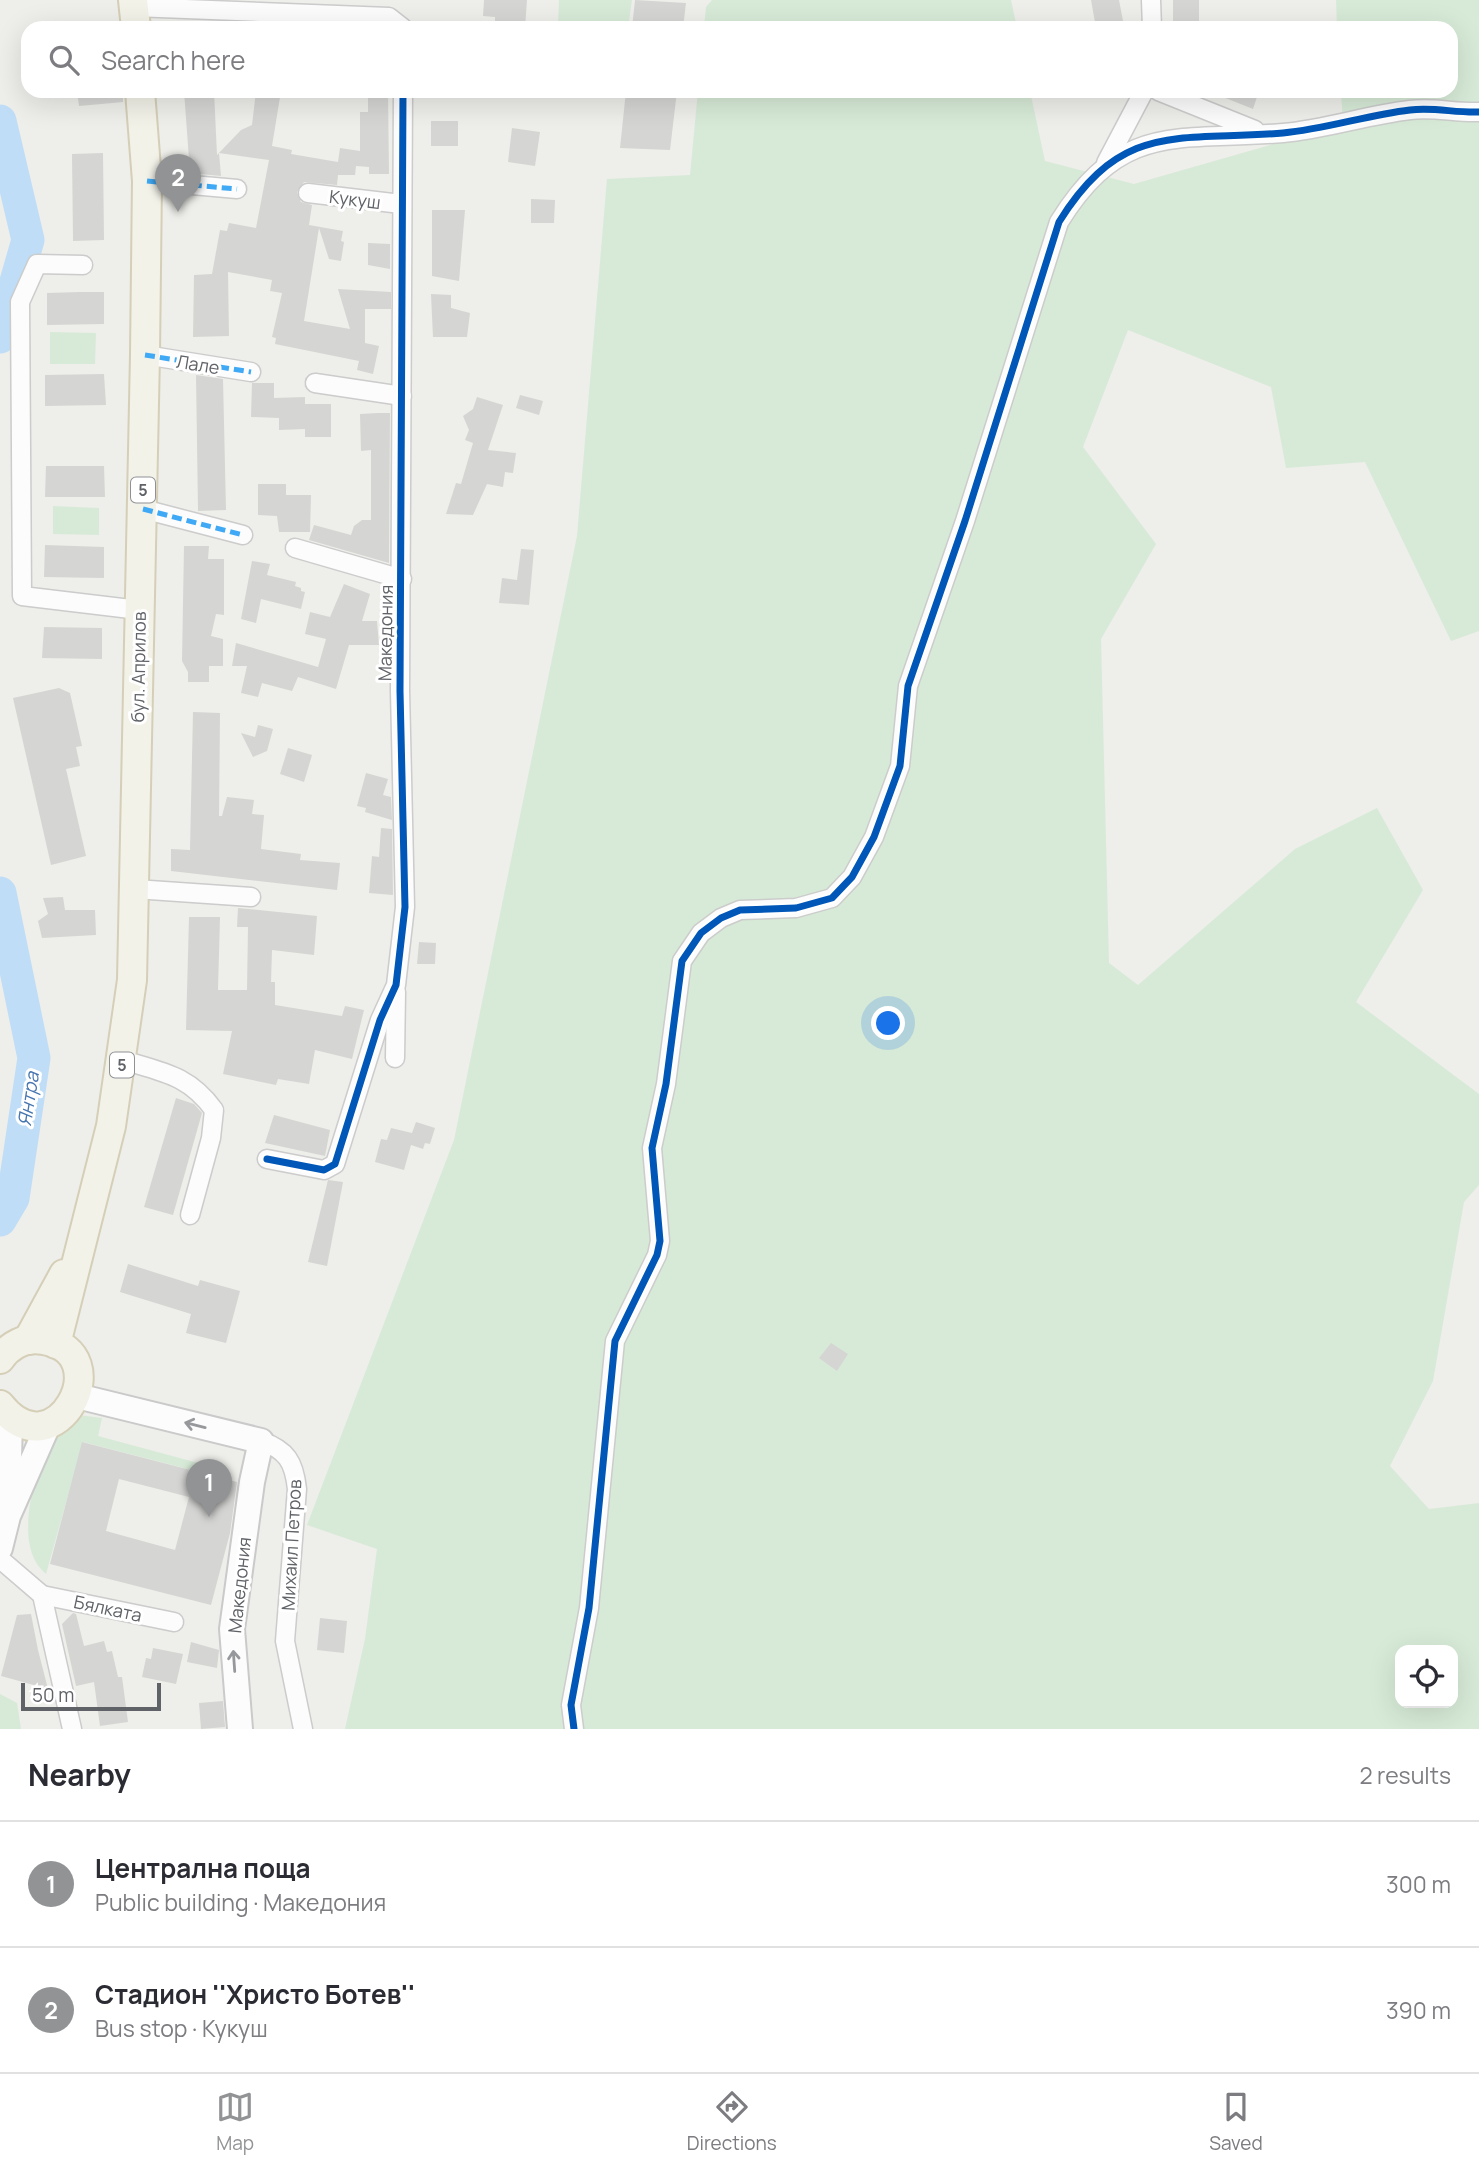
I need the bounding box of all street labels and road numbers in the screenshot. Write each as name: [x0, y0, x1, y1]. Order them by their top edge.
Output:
street label: Кукуш: [328, 184, 382, 214]
street label: Лале: [175, 349, 221, 379]
road number: 5: [131, 477, 155, 503]
street label: Македония: [372, 585, 398, 681]
street label: бул. Априлов: [125, 611, 151, 723]
road number: 5: [110, 1052, 134, 1078]
street label: Михаил Петров: [276, 1478, 306, 1611]
street label: Македония: [222, 1536, 256, 1634]
street label: Бялката: [72, 1589, 144, 1627]

